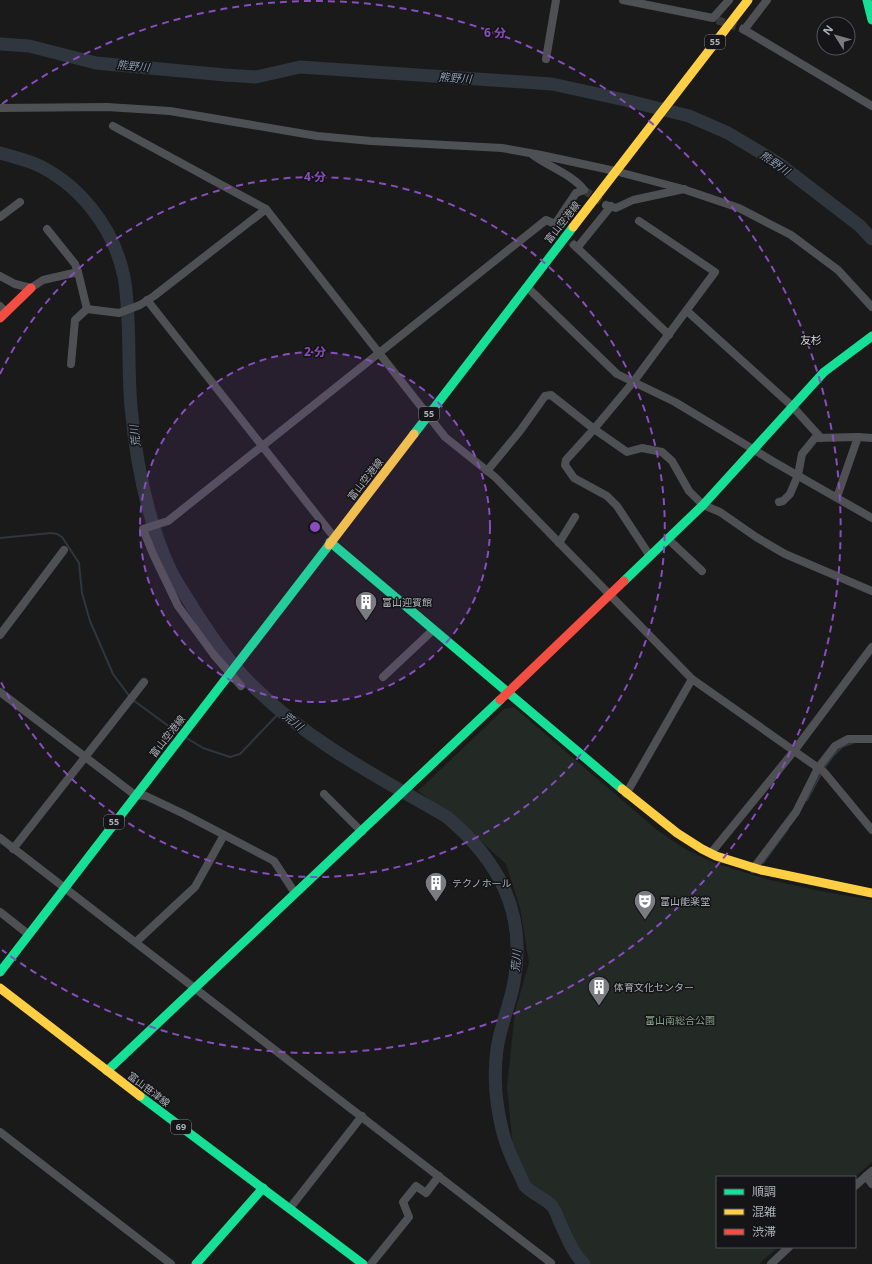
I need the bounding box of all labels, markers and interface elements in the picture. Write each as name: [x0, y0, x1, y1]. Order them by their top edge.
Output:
north arrow: [816, 16, 856, 56]
text: N: [819, 22, 836, 38]
text: 6 分: [484, 24, 506, 41]
road number: 55: [705, 35, 725, 49]
water label: 熊野川: [116, 56, 151, 75]
water label: 熊野川: [438, 69, 473, 86]
water label: 熊野川: [757, 147, 794, 179]
text: 4 分: [304, 168, 326, 185]
street label: 富山空港線: [541, 198, 583, 246]
district label: 友杉: [800, 332, 822, 347]
text: 2 分: [304, 343, 326, 360]
road number: 55: [419, 407, 439, 421]
water label: 荒川: [126, 423, 143, 448]
street label: 富山空港線: [344, 455, 386, 503]
centre of rings: [308, 520, 322, 534]
building icon: 富山迎賓館: [353, 589, 379, 622]
place label: 富山迎賓館: [382, 595, 432, 609]
water label: 荒川: [280, 708, 307, 734]
street label: 富山空港線: [146, 712, 188, 760]
road number: 55: [104, 815, 124, 829]
building icon: テクノホール: [423, 870, 449, 903]
place label: テクノホール: [452, 876, 511, 890]
theatre icon: 富山能楽堂: [632, 888, 658, 921]
place label: 富山能楽堂: [660, 894, 710, 908]
water label: 荒川: [507, 948, 524, 972]
building icon: 体育文化センター: [586, 974, 612, 1007]
place label: 体育文化センター: [614, 980, 694, 994]
park label: 富山南総合公園: [645, 1013, 715, 1027]
street label: 富山笹津線: [125, 1068, 173, 1110]
road number: 69: [171, 1120, 191, 1134]
legend: [716, 1176, 856, 1248]
text: 順調: [752, 1183, 776, 1200]
text: 混雑: [752, 1203, 776, 1220]
text: 渋滞: [752, 1223, 776, 1240]

